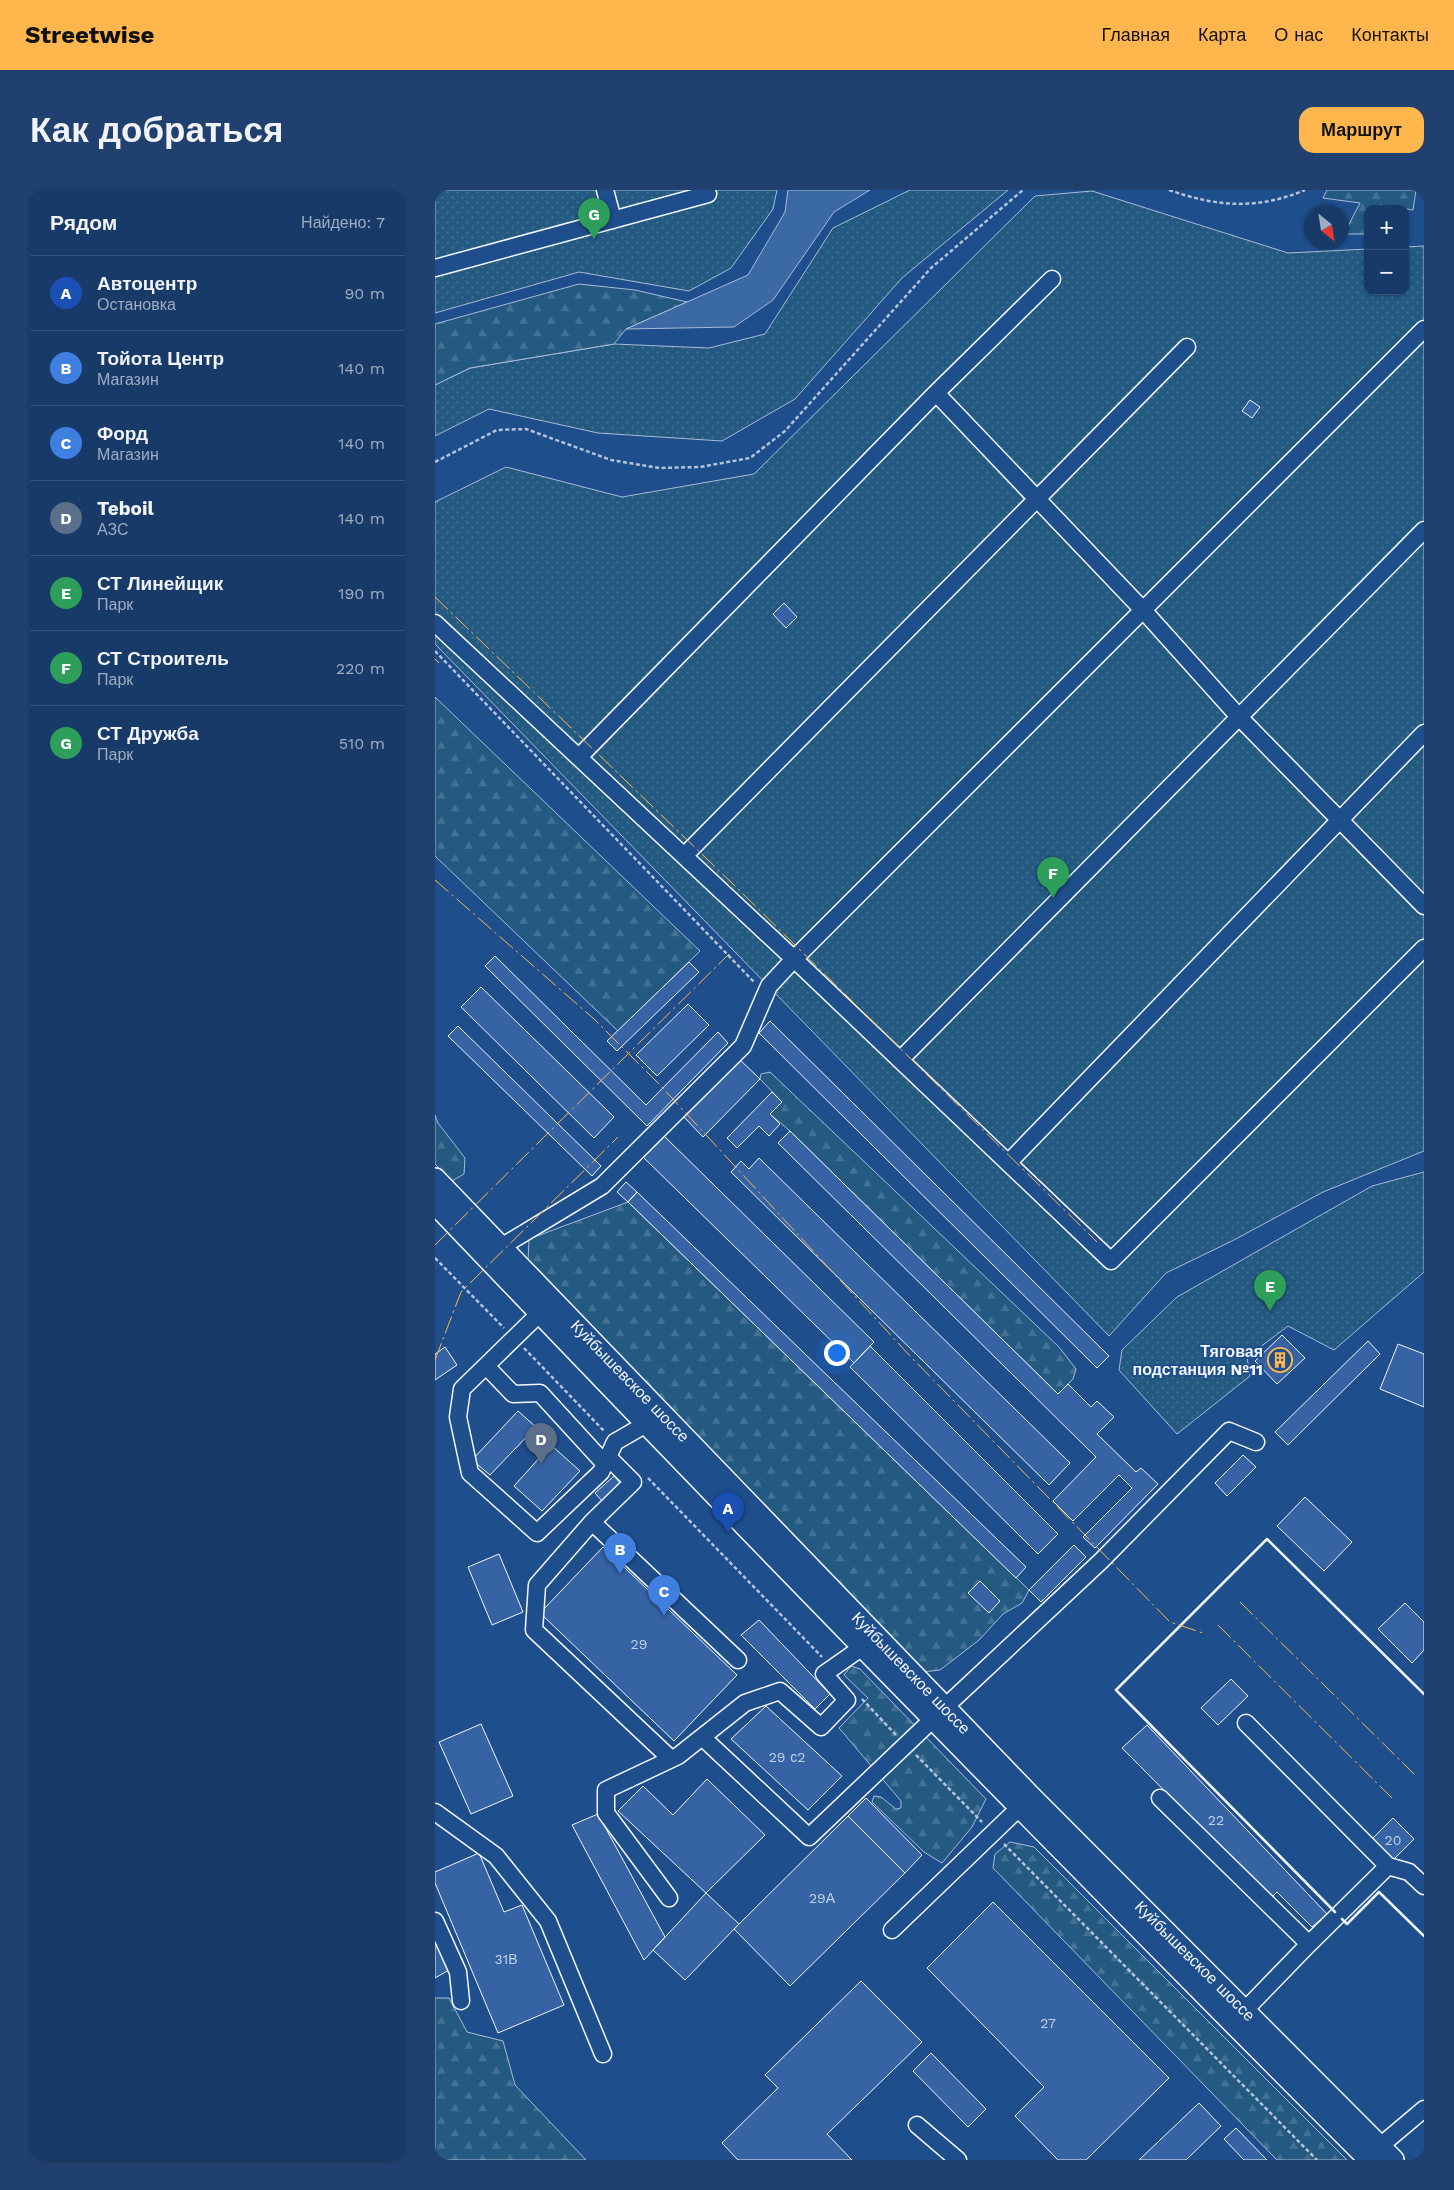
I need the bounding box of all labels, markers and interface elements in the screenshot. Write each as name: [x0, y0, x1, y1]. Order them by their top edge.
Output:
text: Streetwise: [25, 21, 154, 49]
text: Главная: [1101, 24, 1170, 45]
text: Карта: [1198, 24, 1246, 45]
text: О нас: [1274, 24, 1323, 45]
text: Контакты: [1351, 24, 1429, 45]
button: Маршрут: [1299, 107, 1424, 153]
text: Как добраться: [30, 109, 283, 151]
pin: G: [578, 198, 610, 239]
north arrow: [1304, 205, 1349, 250]
map controls: [1364, 205, 1409, 295]
button: +: [1364, 205, 1409, 250]
text: Рядом: [50, 210, 117, 235]
text: Найдено: 7: [301, 213, 385, 232]
button: −: [1364, 250, 1409, 295]
text: Автоцентр: [97, 272, 197, 295]
text: A: [61, 284, 71, 303]
text: 90 m: [344, 284, 385, 303]
text: Остановка: [97, 295, 176, 314]
text: Тойота Центр: [97, 347, 224, 370]
text: B: [61, 359, 71, 378]
text: 140 m: [338, 359, 385, 378]
text: Магазин: [97, 370, 159, 389]
text: Форд: [97, 422, 148, 445]
text: C: [61, 434, 71, 453]
text: 140 m: [338, 434, 385, 453]
text: Магазин: [97, 445, 159, 464]
text: Teboil: [97, 497, 154, 520]
text: D: [60, 509, 72, 528]
text: 140 m: [338, 509, 385, 528]
text: АЗС: [97, 520, 129, 539]
text: СТ Линейщик: [97, 572, 223, 595]
text: E: [61, 584, 71, 603]
text: 190 m: [338, 584, 385, 603]
text: Парк: [97, 595, 133, 614]
text: СТ Строитель: [97, 647, 229, 670]
text: F: [61, 659, 71, 678]
text: 220 m: [336, 659, 385, 678]
text: Парк: [97, 670, 133, 689]
text: СТ Дружба: [97, 722, 199, 745]
text: G: [60, 734, 72, 753]
text: 510 m: [339, 734, 385, 753]
text: Парк: [97, 745, 133, 764]
pin: F: [1037, 857, 1069, 898]
pin: E: [1254, 1270, 1286, 1311]
street label: Куйбышевское шоссе: [567, 1316, 693, 1446]
your location: [824, 1340, 850, 1366]
place label: Тяговая подстанция №11: [1133, 1342, 1263, 1379]
building icon: Тяговая подстанция №11: [1267, 1347, 1293, 1373]
pin: D: [525, 1423, 557, 1464]
pin: A: [712, 1492, 744, 1533]
pin: B: [604, 1533, 636, 1574]
pin: C: [648, 1575, 680, 1616]
street label: Куйбышевское шоссе: [848, 1608, 974, 1738]
house number: 29: [631, 1636, 647, 1652]
house number: 29 с2: [769, 1749, 805, 1765]
house number: 22: [1208, 1812, 1224, 1828]
house number: 20: [1385, 1832, 1401, 1848]
house number: 29А: [809, 1890, 836, 1906]
street label: Куйбышевское шоссе: [1131, 1897, 1259, 2025]
house number: 31В: [495, 1951, 517, 1967]
house number: 27: [1040, 2015, 1056, 2031]

